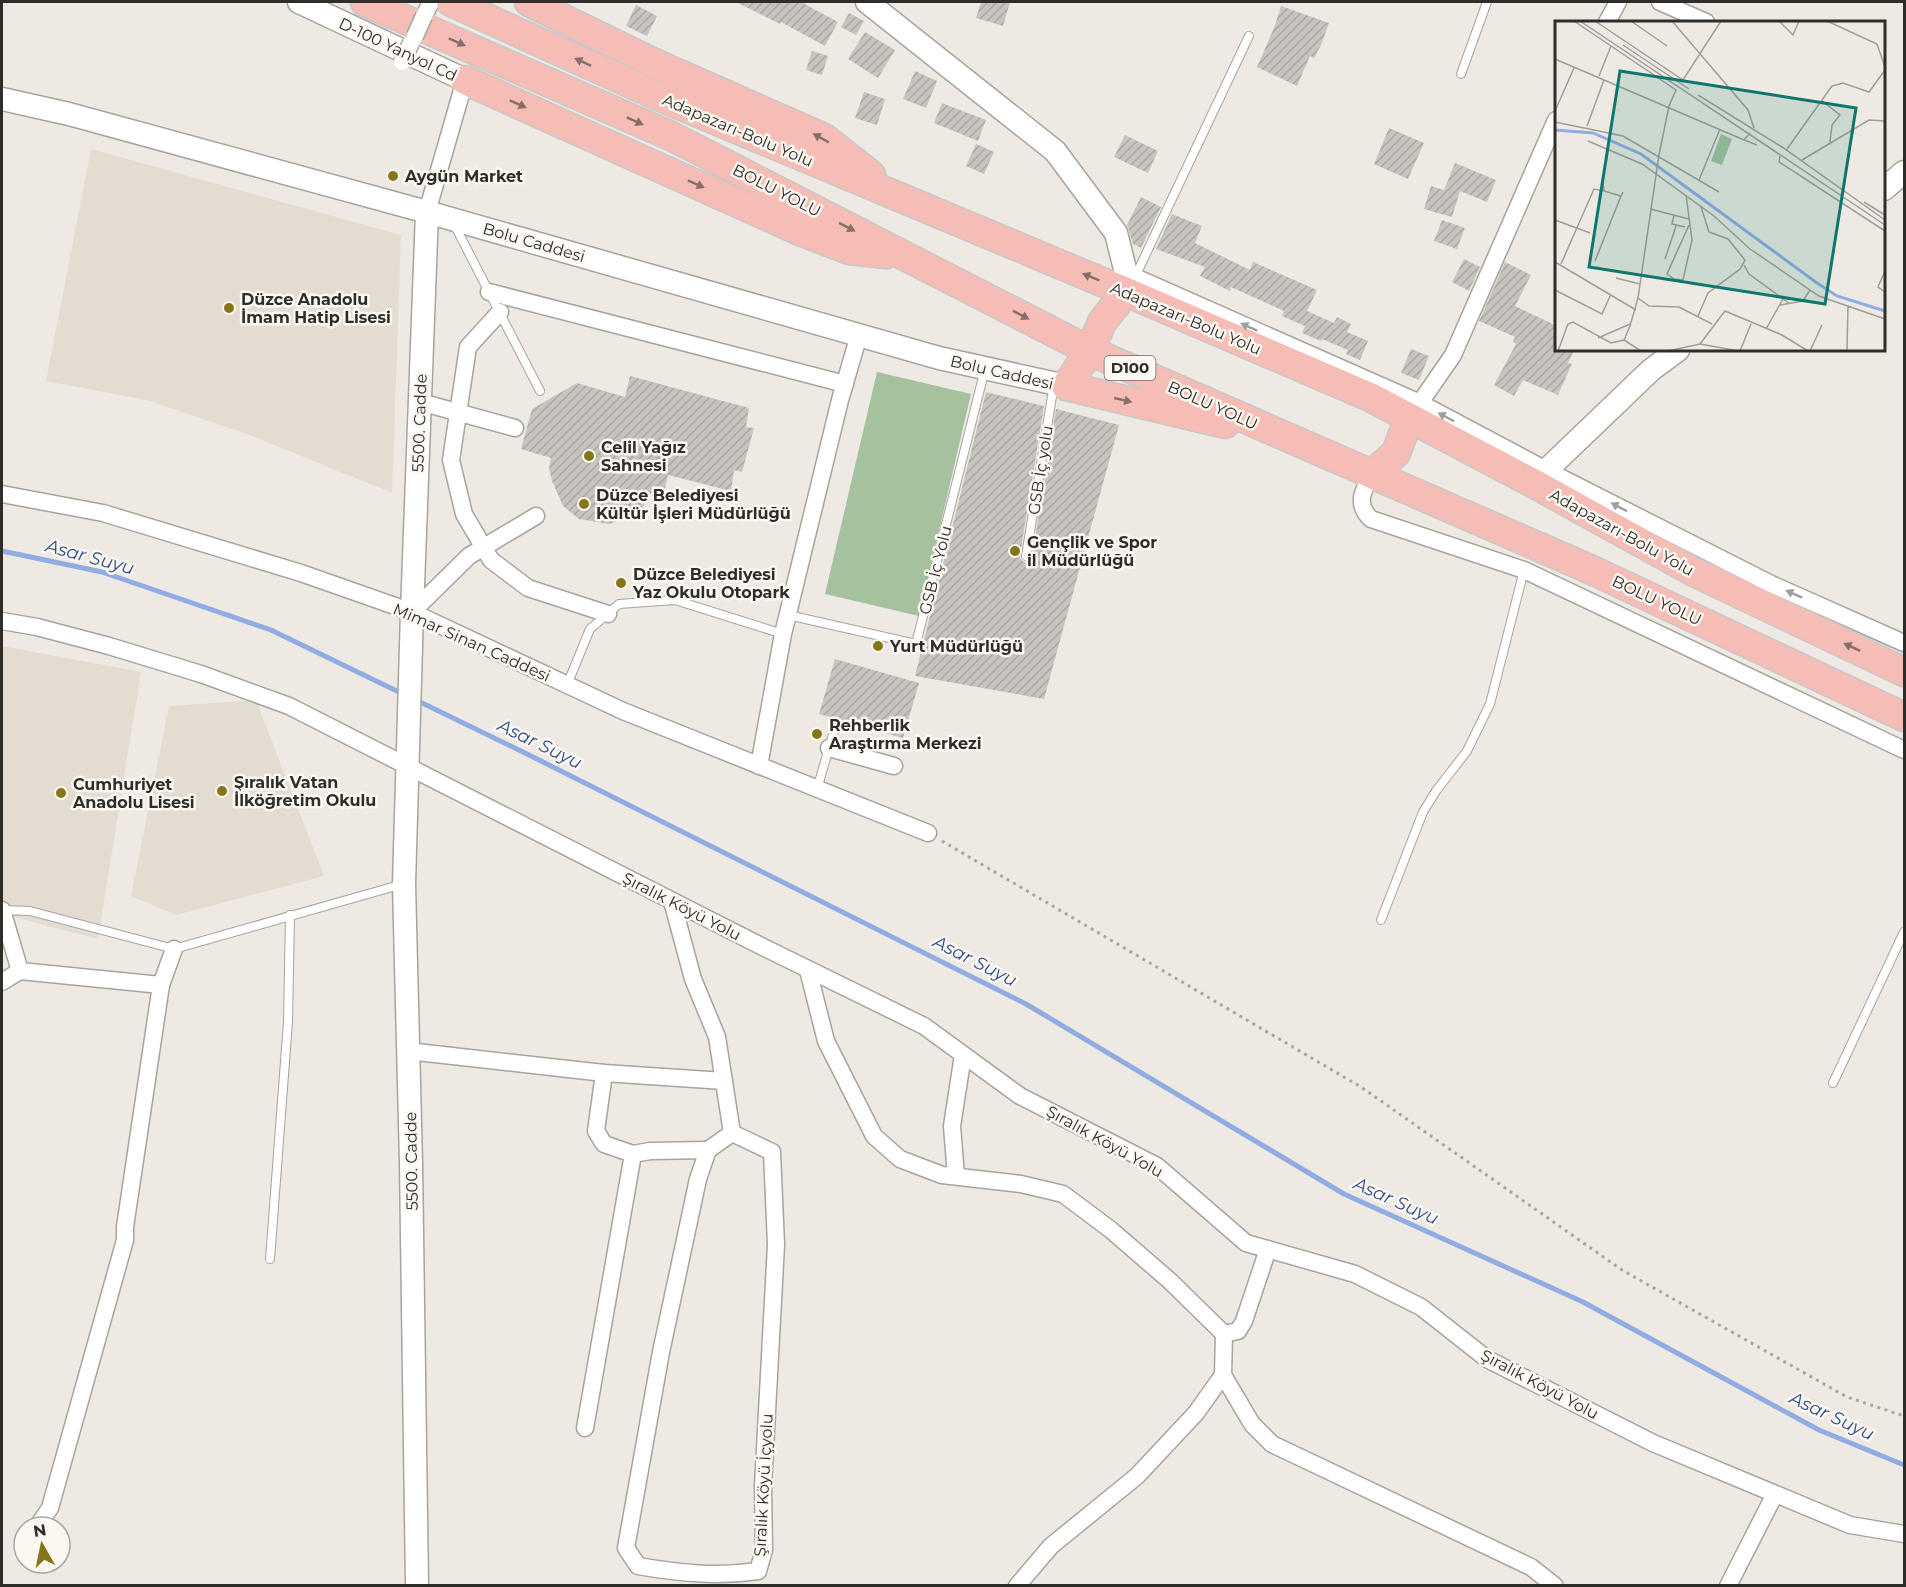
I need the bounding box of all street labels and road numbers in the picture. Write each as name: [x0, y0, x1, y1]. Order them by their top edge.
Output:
street label: D-100 Yanyol Cd: [336, 14, 460, 85]
street label: Adapazarı-Bolu Yolu: [660, 90, 816, 171]
street label: BOLU YOLU: [729, 160, 824, 221]
street label: Bolu Caddesi: [481, 219, 587, 266]
street label: Adapazarı-Bolu Yolu: [1108, 278, 1264, 359]
street label: Bolu Caddesi: [948, 351, 1055, 394]
road number: D100: [1104, 356, 1156, 380]
street label: 5500. Cadde: [408, 373, 431, 473]
street label: BOLU YOLU: [1165, 377, 1261, 434]
street label: GSB İç yolu: [1024, 424, 1057, 516]
street label: Adapazarı-Bolu Yolu: [1546, 485, 1697, 580]
street label: GSB İç Yolu: [915, 524, 956, 616]
street label: BOLU YOLU: [1609, 571, 1705, 629]
street label: Mimar Sinan Caddesi: [390, 599, 553, 686]
street label: Şıralık Köyü Yolu: [619, 868, 744, 945]
street label: Şıralık Köyü Yolu: [1043, 1102, 1166, 1181]
street label: 5500. Cadde: [401, 1112, 422, 1210]
street label: Şıralık Köyü Yolu: [1478, 1345, 1602, 1423]
street label: Şıralık Köyü İçyolu: [750, 1413, 777, 1557]

